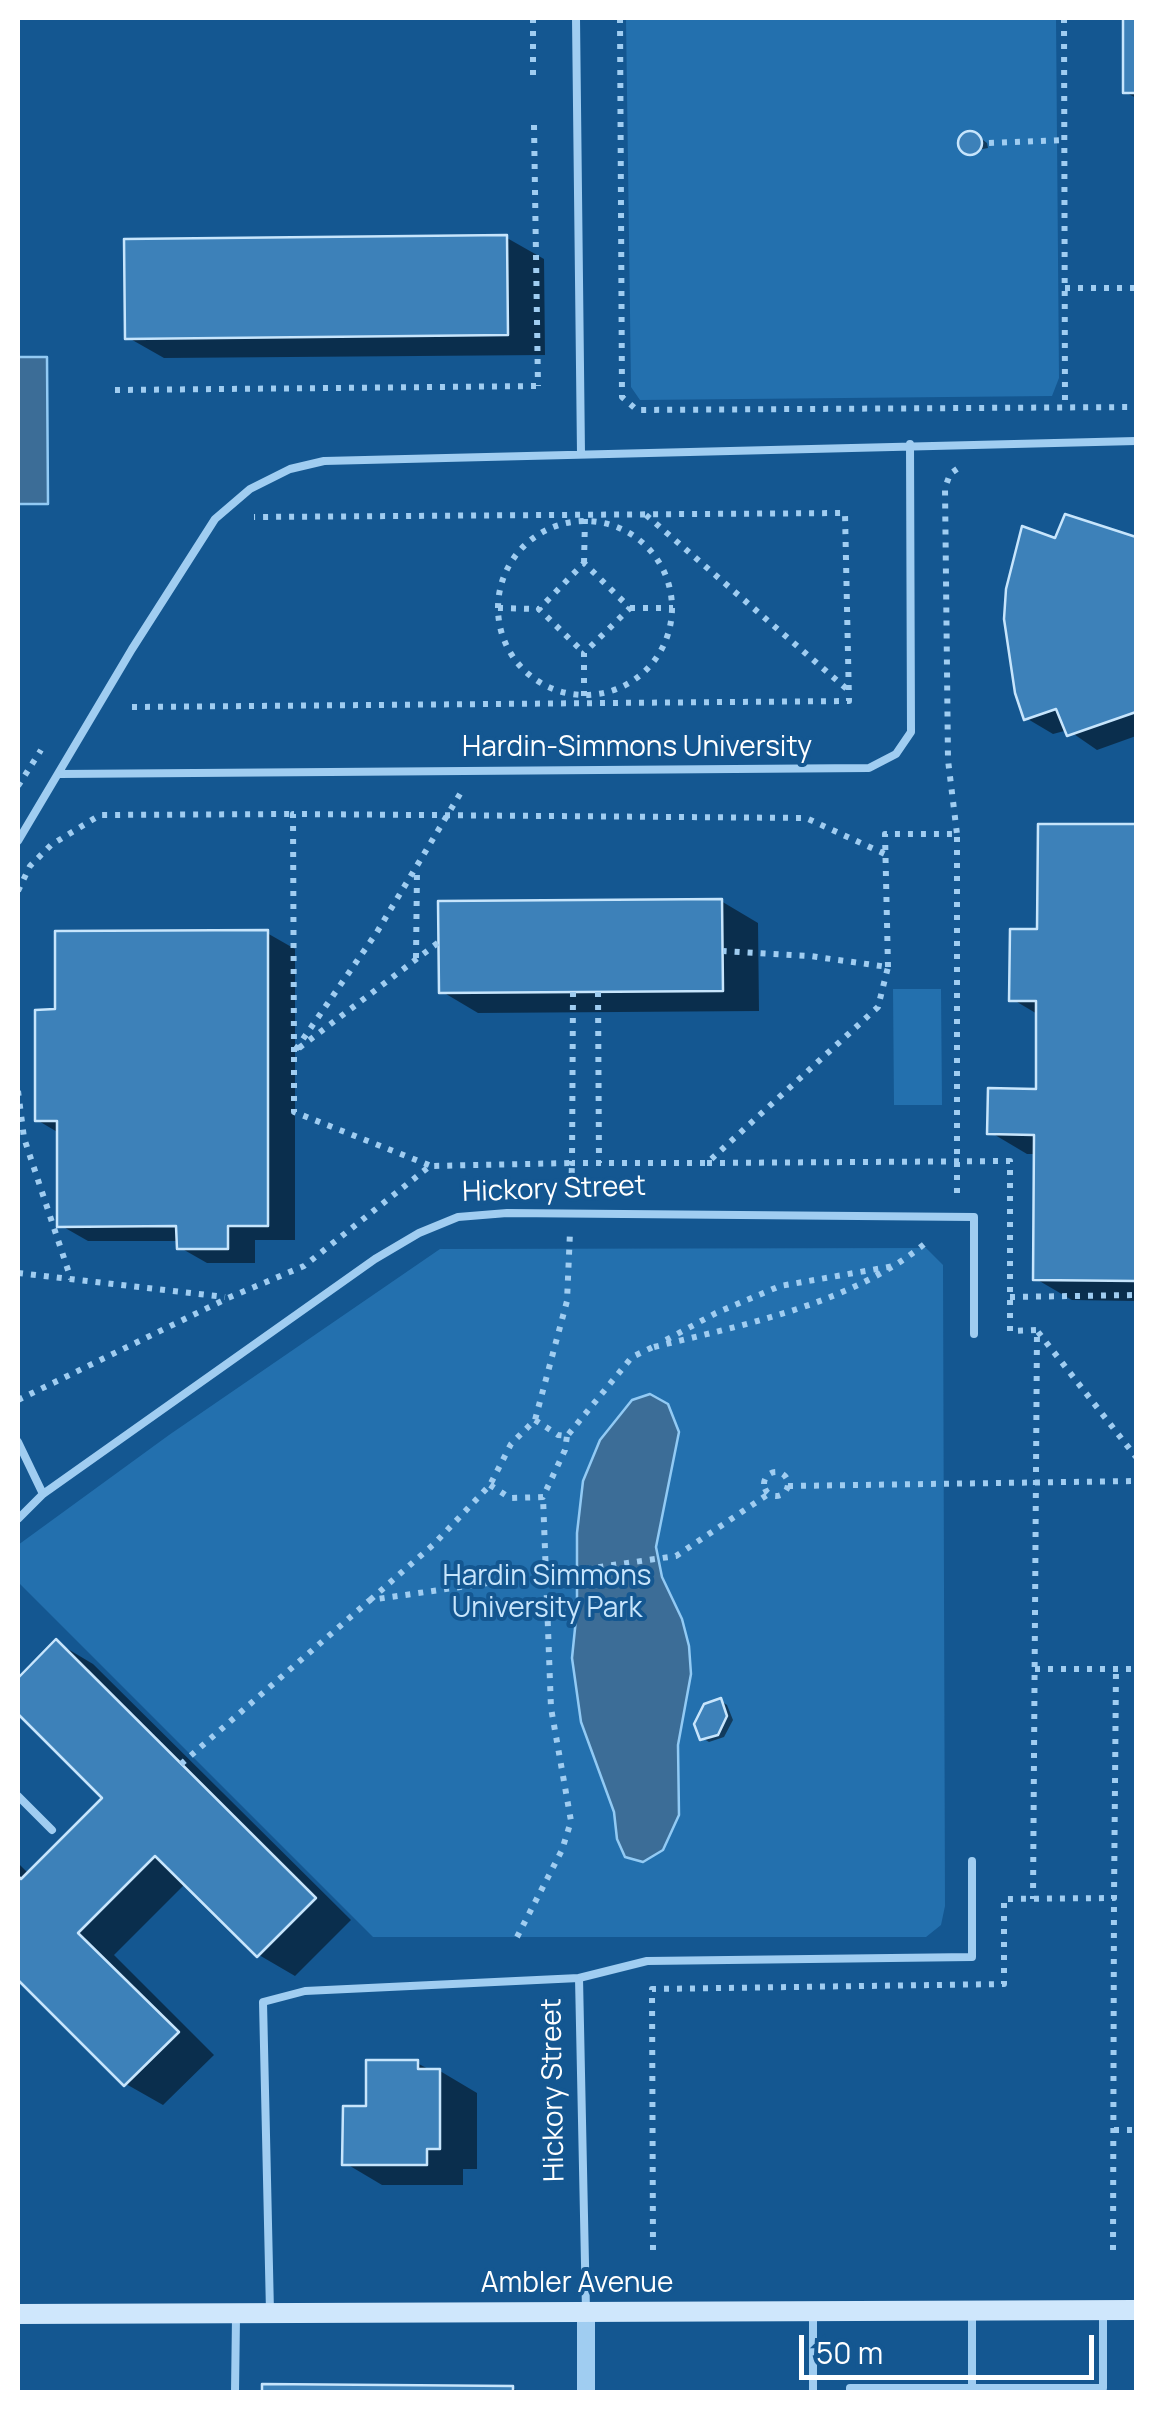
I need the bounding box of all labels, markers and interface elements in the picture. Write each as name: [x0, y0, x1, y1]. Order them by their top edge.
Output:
street label: Hardin-Simmons University: [462, 731, 812, 765]
street label: Hickory Street: [462, 1170, 646, 1210]
park label: Hardin Simmons University Park: [443, 1560, 651, 1626]
street label: Hickory Street: [536, 1998, 572, 2182]
street label: Ambler Avenue: [481, 2267, 673, 2301]
scale bar: [804, 2315, 1099, 2377]
text: 50 m: [816, 2332, 883, 2373]

